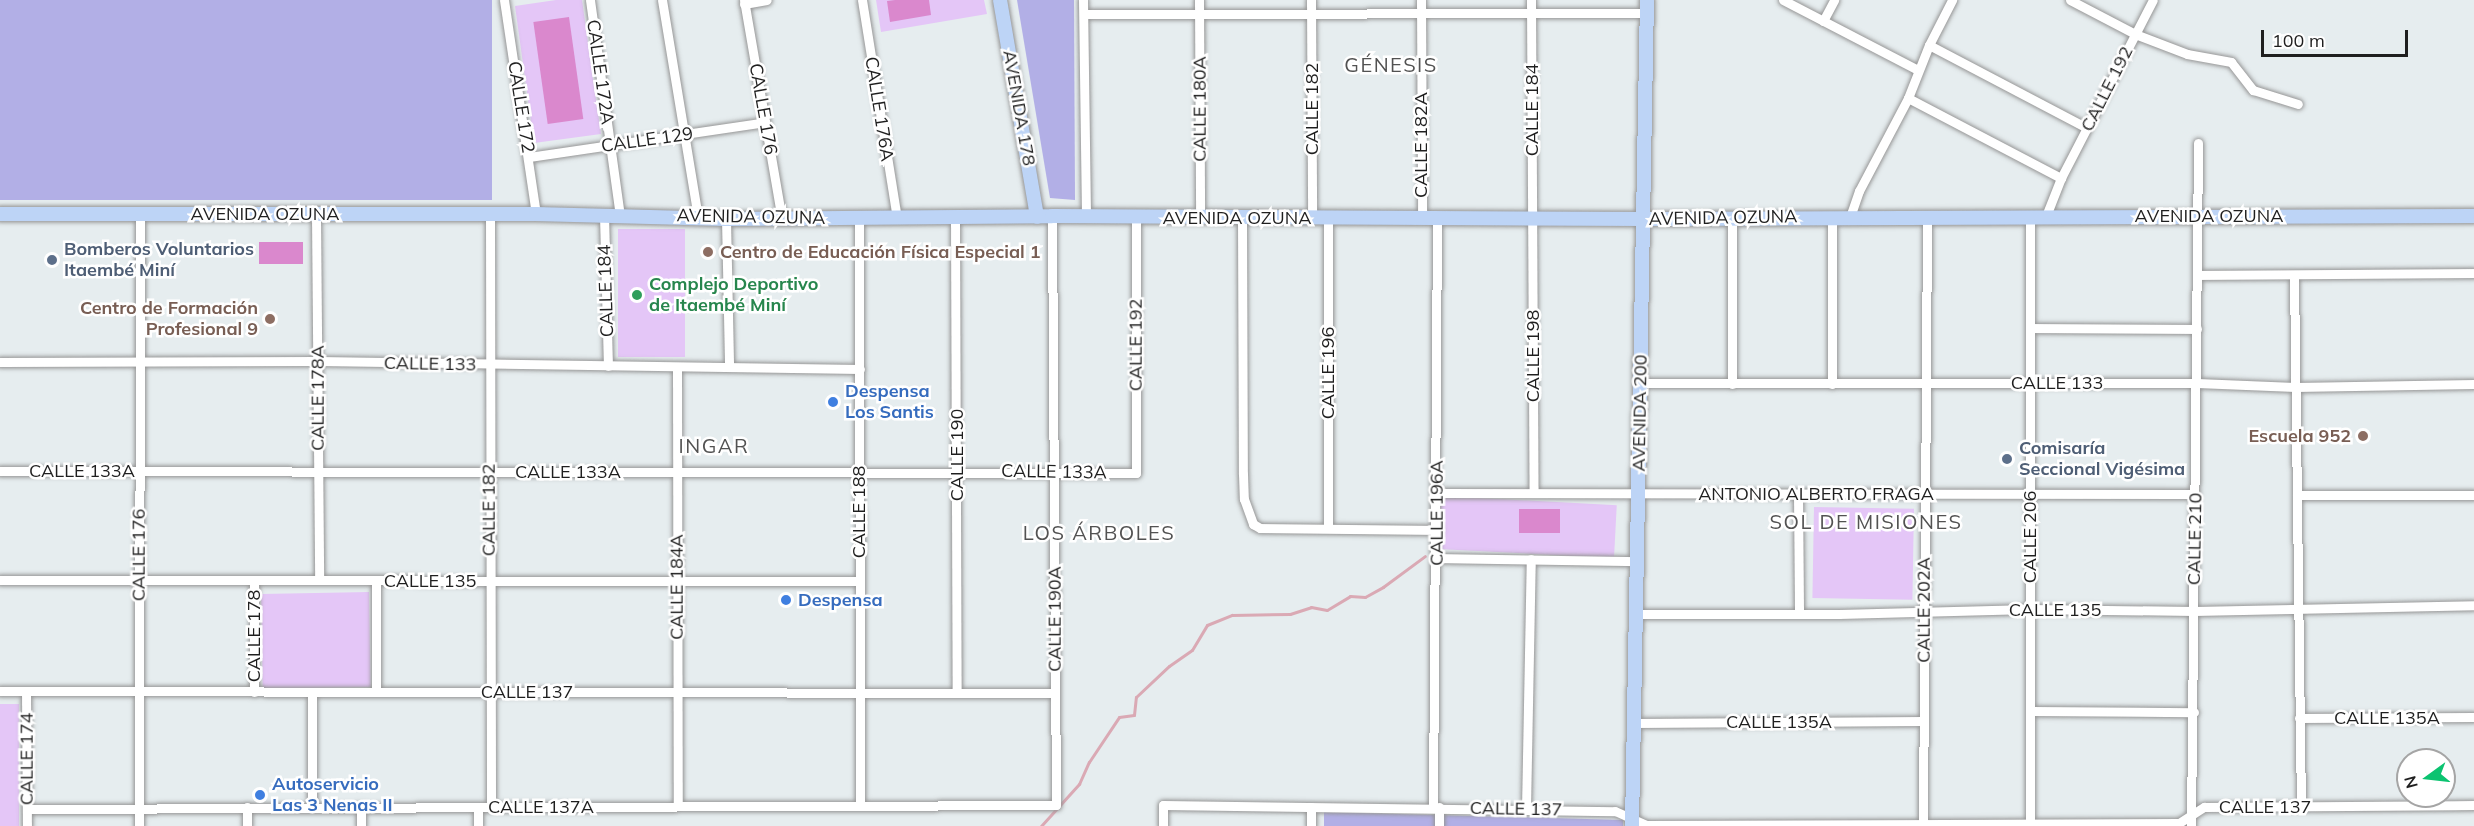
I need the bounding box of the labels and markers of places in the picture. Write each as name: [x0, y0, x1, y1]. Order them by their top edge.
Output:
place label: Bomberos Voluntarios Itaembé Miní: [64, 239, 254, 282]
place label: Centro de Educación Física Especial 1: [720, 241, 1040, 263]
marker: Centro de Educación Física Especial 1: [701, 245, 715, 259]
marker: Bomberos Voluntarios Itaembé Miní: [45, 253, 59, 267]
place label: Complejo Deportivo de Itaembé Miní: [649, 274, 818, 316]
marker: Complejo Deportivo de Itaembé Miní: [630, 288, 644, 302]
place label: Centro de Formación Profesional 9: [80, 298, 258, 340]
marker: Centro de Formación Profesional 9: [263, 312, 277, 326]
place label: Despensa Los Santis: [845, 381, 934, 424]
marker: Despensa Los Santis: [826, 395, 840, 409]
place label: Escuela 952: [2249, 425, 2351, 447]
marker: Escuela 952: [2356, 429, 2370, 443]
place label: Comisaría Seccional Vigésima: [2019, 438, 2185, 480]
marker: Comisaría Seccional Vigésima: [2000, 452, 2014, 466]
place label: Despensa: [798, 589, 883, 611]
marker: Despensa: [779, 593, 793, 607]
place label: Autoservicio Las 3 Nenas II: [272, 774, 393, 816]
marker: Autoservicio Las 3 Nenas II: [253, 788, 267, 802]

